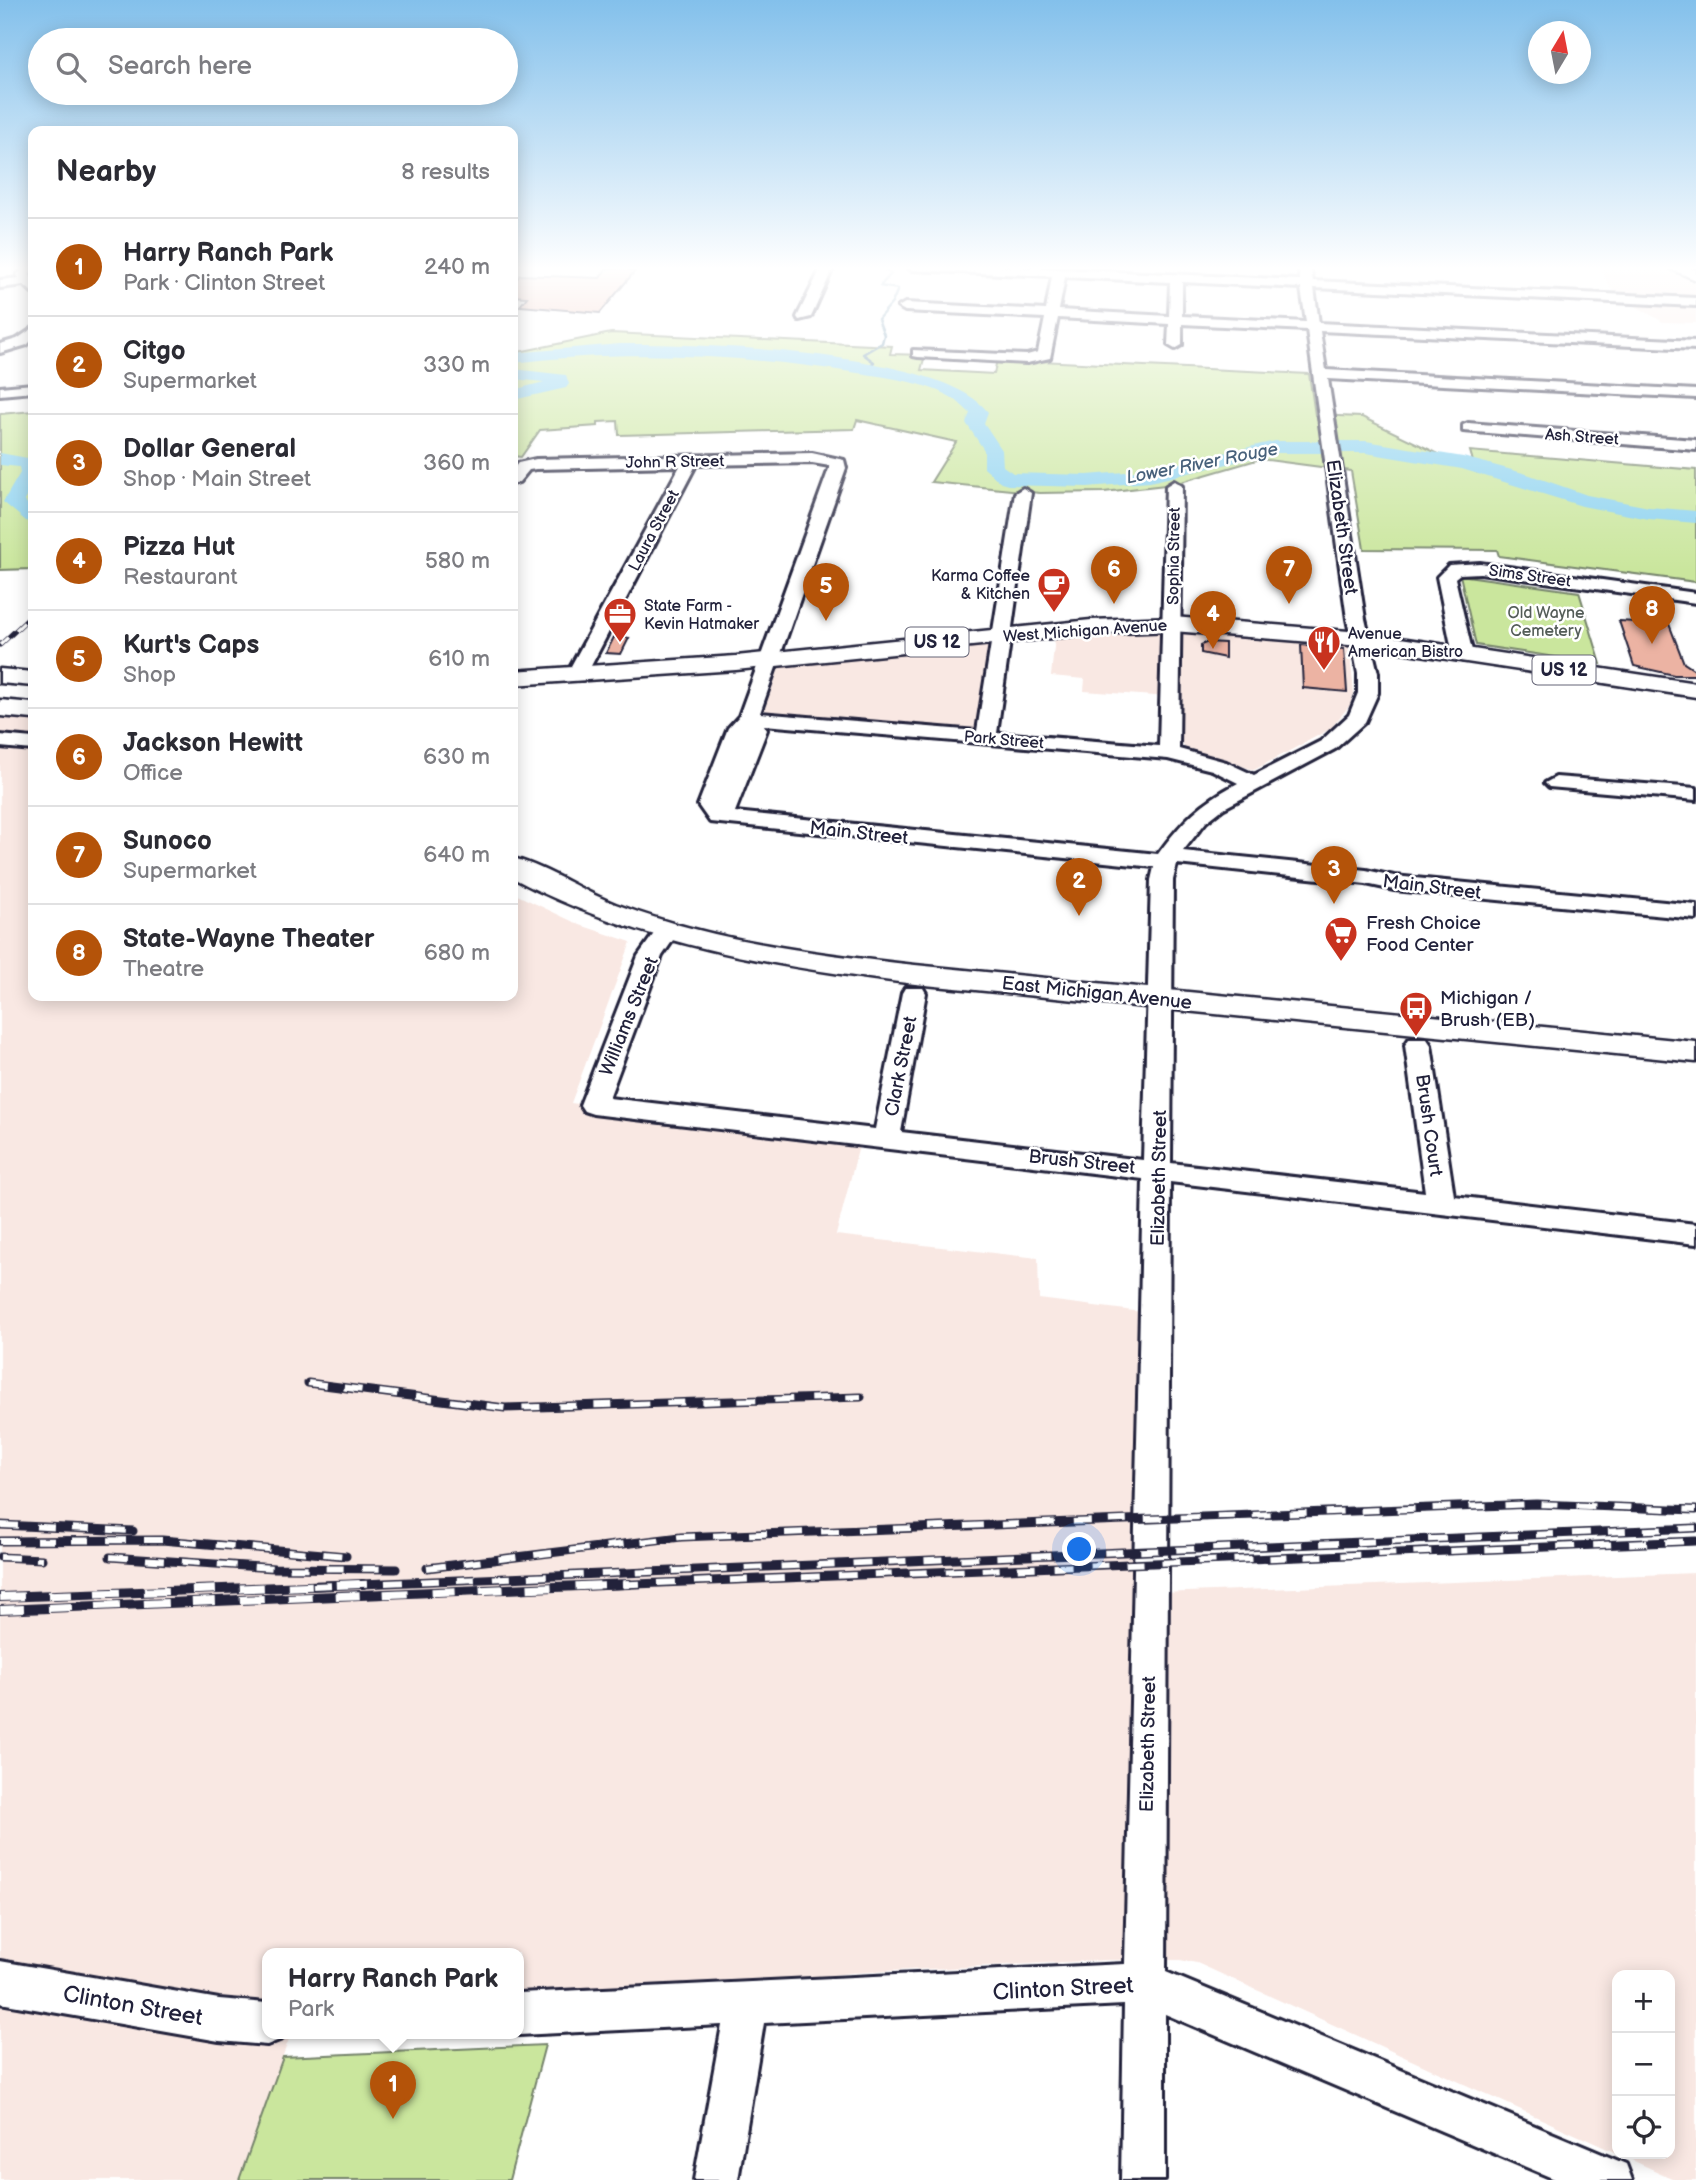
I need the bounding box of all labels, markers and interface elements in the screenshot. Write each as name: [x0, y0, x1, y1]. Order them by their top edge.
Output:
north arrow: [1528, 21, 1591, 84]
search box: [28, 28, 518, 105]
icon: search: [52, 48, 90, 86]
text: Search here: [108, 51, 252, 82]
text: Nearby: [56, 154, 156, 190]
text: 8 results: [401, 158, 490, 186]
text: Harry Ranch Park: [123, 238, 333, 269]
text: 1: [74, 253, 84, 281]
text: 240 m: [424, 253, 490, 281]
text: Park · Clinton Street: [123, 269, 325, 297]
text: Citgo: [123, 336, 186, 367]
text: 2: [72, 351, 86, 379]
text: 330 m: [423, 351, 490, 379]
text: Supermarket: [123, 367, 257, 395]
street label: Ash Street: [1544, 425, 1619, 450]
text: Dollar General: [123, 434, 296, 465]
water label: Lower River Rouge: [1124, 438, 1280, 489]
text: 3: [72, 449, 86, 477]
text: 360 m: [423, 449, 490, 477]
street label: John R Street: [626, 452, 725, 473]
street label: Elizabeth Street: [1321, 458, 1362, 596]
text: Shop · Main Street: [123, 465, 311, 493]
street label: Laura Street: [625, 487, 684, 575]
street label: Sophia Street: [1164, 507, 1185, 605]
text: Pizza Hut: [123, 532, 235, 563]
pin: 6: [1091, 546, 1137, 604]
pin: 7: [1266, 546, 1312, 604]
text: 4: [72, 547, 86, 575]
text: 580 m: [425, 547, 490, 575]
street label: Sims Street: [1488, 561, 1572, 592]
text: Restaurant: [123, 563, 237, 591]
pin: 5: [803, 563, 849, 621]
cafe icon: Karma Coffee & Kitchen: [1035, 565, 1073, 614]
place label: Karma Coffee & Kitchen: [931, 567, 1031, 604]
pin: 8: [1629, 586, 1675, 644]
pin: 4: [1190, 591, 1236, 649]
office icon: State Farm - Kevin Hatmaker: [601, 595, 639, 644]
place label: State Farm - Kevin Hatmaker: [644, 597, 759, 634]
park label: Old Wayne Cemetery: [1508, 604, 1585, 641]
street label: West Michigan Avenue: [1002, 616, 1168, 647]
restaurant icon: Avenue American Bistro: [1305, 623, 1343, 672]
place label: Avenue American Bistro: [1348, 625, 1463, 662]
road number: US 12: [906, 628, 968, 656]
text: Kurt's Caps: [123, 630, 259, 661]
text: 5: [72, 645, 86, 673]
text: 610 m: [428, 645, 490, 673]
road number: US 12: [1532, 656, 1596, 684]
text: Shop: [123, 661, 176, 689]
text: Jackson Hewitt: [123, 728, 303, 759]
street label: Park Street: [963, 728, 1045, 753]
text: 6: [72, 743, 86, 771]
text: 630 m: [423, 743, 490, 771]
text: Office: [123, 759, 183, 787]
street label: Main Street: [808, 817, 910, 850]
text: Sunoco: [123, 826, 212, 857]
text: 7: [73, 841, 85, 869]
text: 640 m: [423, 841, 490, 869]
pin: 3: [1311, 846, 1357, 904]
text: Supermarket: [123, 857, 257, 885]
pin: 2: [1056, 858, 1102, 916]
street label: Main Street: [1381, 870, 1483, 905]
place label: Fresh Choice Food Center: [1366, 912, 1481, 957]
supermarket icon: Fresh Choice Food Center: [1322, 914, 1360, 963]
text: State-Wayne Theater: [123, 924, 374, 955]
text: 8: [72, 939, 86, 967]
text: 680 m: [424, 939, 490, 967]
street label: Williams Street: [595, 953, 664, 1080]
text: Theatre: [123, 955, 204, 983]
street label: East Michigan Avenue: [1001, 972, 1193, 1015]
place label: Michigan / Brush (EB): [1440, 987, 1535, 1032]
bus stop icon: Michigan / Brush (EB): [1397, 989, 1435, 1038]
street label: Clark Street: [881, 1014, 922, 1118]
street label: Brush Court: [1410, 1073, 1447, 1178]
street label: Elizabeth Street: [1147, 1110, 1172, 1246]
street label: Brush Street: [1027, 1145, 1137, 1180]
your location: [1062, 1532, 1096, 1566]
street label: Elizabeth Street: [1136, 1676, 1161, 1812]
popup: [262, 1948, 524, 2039]
text: Harry Ranch Park: [288, 1964, 498, 1995]
map controls: [1612, 1970, 1675, 2159]
button: +: [1612, 1970, 1675, 2033]
street label: Clinton Street: [992, 1971, 1134, 2007]
street label: Clinton Street: [61, 1980, 205, 2032]
text: Park: [288, 1995, 334, 2023]
button: −: [1612, 2033, 1675, 2096]
pin: 1: [370, 2061, 416, 2119]
button: locate: [1612, 2096, 1675, 2159]

